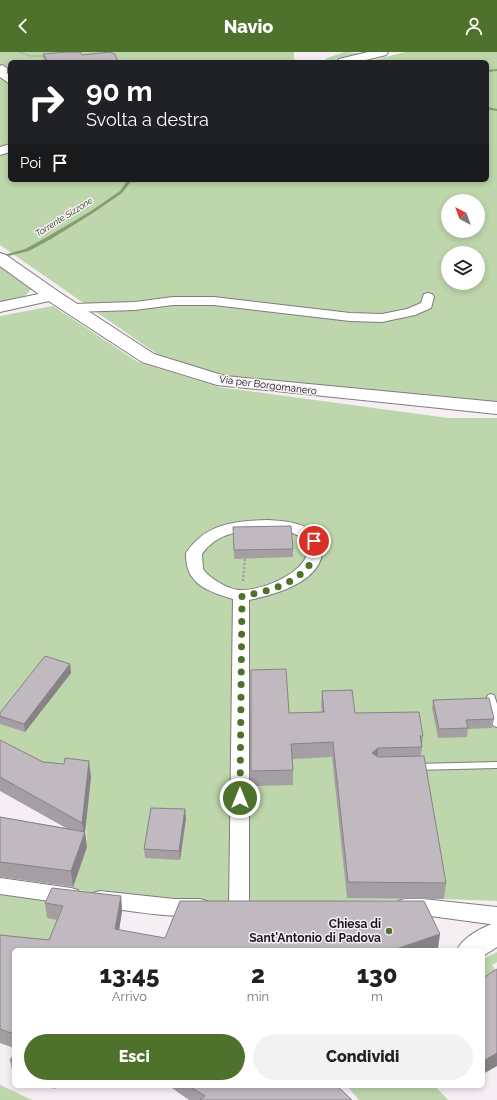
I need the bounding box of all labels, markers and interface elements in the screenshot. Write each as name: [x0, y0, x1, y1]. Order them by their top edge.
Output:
icon: back: [12, 15, 34, 37]
icon: person: [463, 15, 485, 37]
text: Navio: [224, 16, 273, 37]
text: 90 m: [86, 75, 152, 108]
icon: right: [20, 76, 72, 128]
text: Svolta a destra: [86, 109, 209, 130]
icon: arrive: [49, 152, 71, 174]
text: Poi: [20, 154, 41, 172]
north arrow: [441, 194, 485, 238]
map controls: [441, 194, 485, 290]
water label: Torrente Sizzone: [34, 195, 95, 239]
button: layers: [441, 246, 485, 290]
street label: Via per Borgomanero: [218, 374, 318, 396]
pin: [297, 524, 331, 558]
icon: arrive: [303, 530, 325, 552]
position arrow: [219, 777, 261, 819]
place label: Chiesa di Sant'Antonio di Padova: [249, 917, 381, 945]
marker: Chiesa di Sant'Antonio di Padova: [384, 926, 394, 936]
text: 13:45: [99, 960, 159, 989]
text: 2: [251, 960, 265, 989]
text: 130: [357, 960, 398, 989]
text: Arrivo: [112, 989, 147, 1004]
text: min: [247, 989, 269, 1004]
text: m: [371, 989, 383, 1004]
button: Esci: [24, 1034, 245, 1080]
button: Condividi: [253, 1034, 473, 1080]

